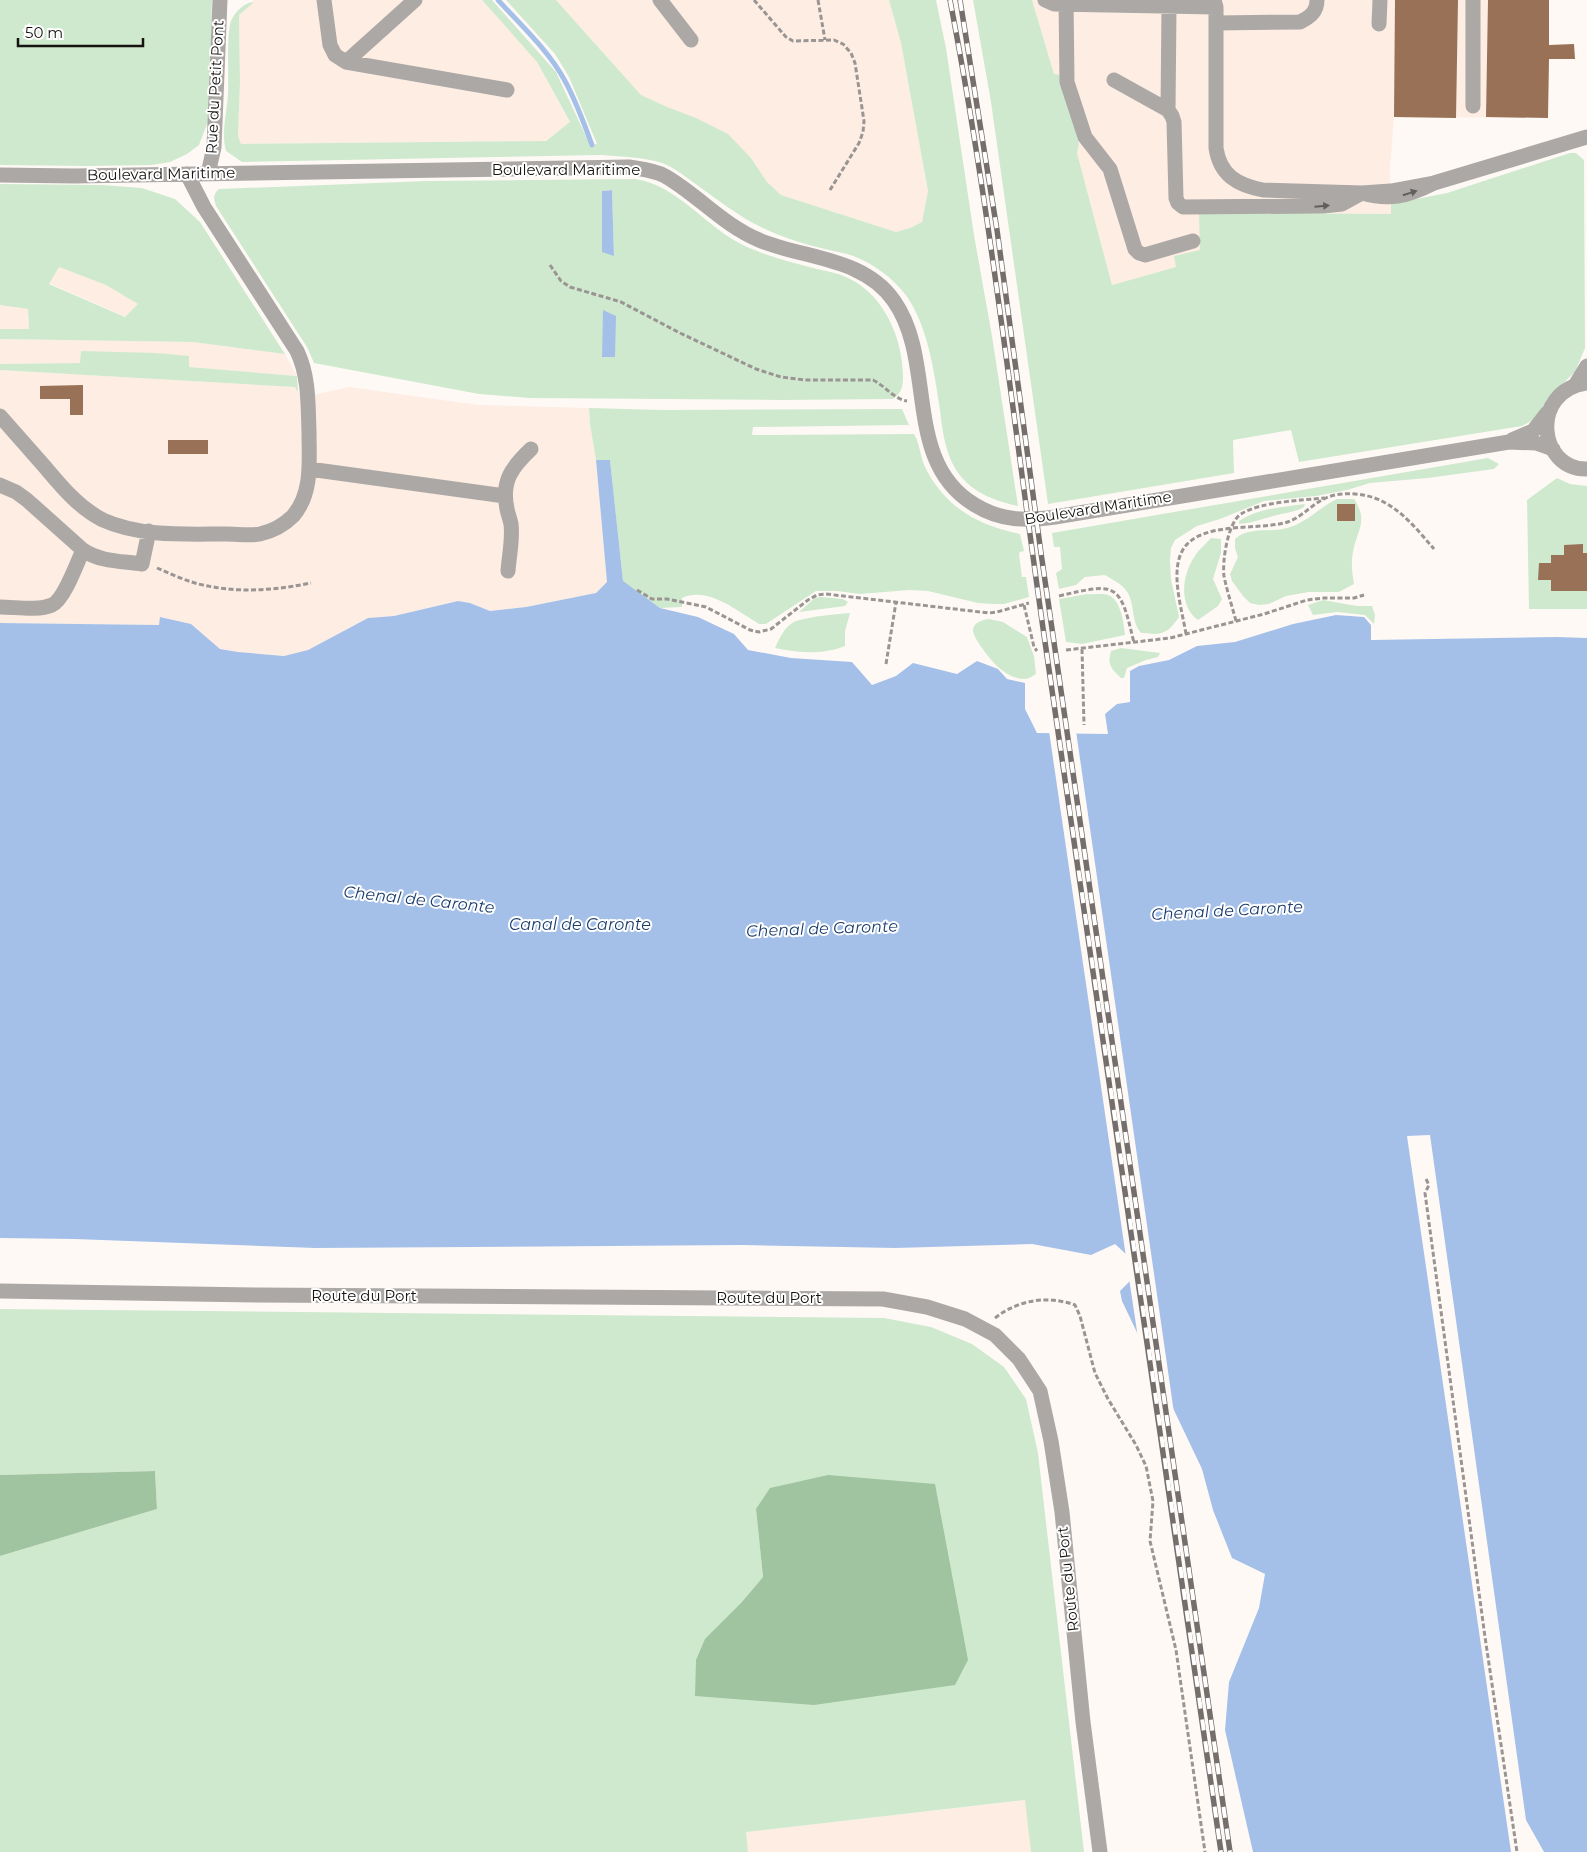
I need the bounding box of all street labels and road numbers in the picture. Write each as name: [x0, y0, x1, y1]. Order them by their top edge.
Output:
street label: Rue du Petit Pont: [202, 20, 227, 154]
street label: Boulevard Maritime: [492, 160, 640, 179]
street label: Boulevard Maritime: [87, 163, 235, 184]
street label: Boulevard Maritime: [1023, 487, 1173, 528]
street label: Route du Port: [311, 1286, 417, 1305]
street label: Route du Port: [716, 1288, 822, 1307]
street label: Route du Port: [1053, 1526, 1082, 1633]

